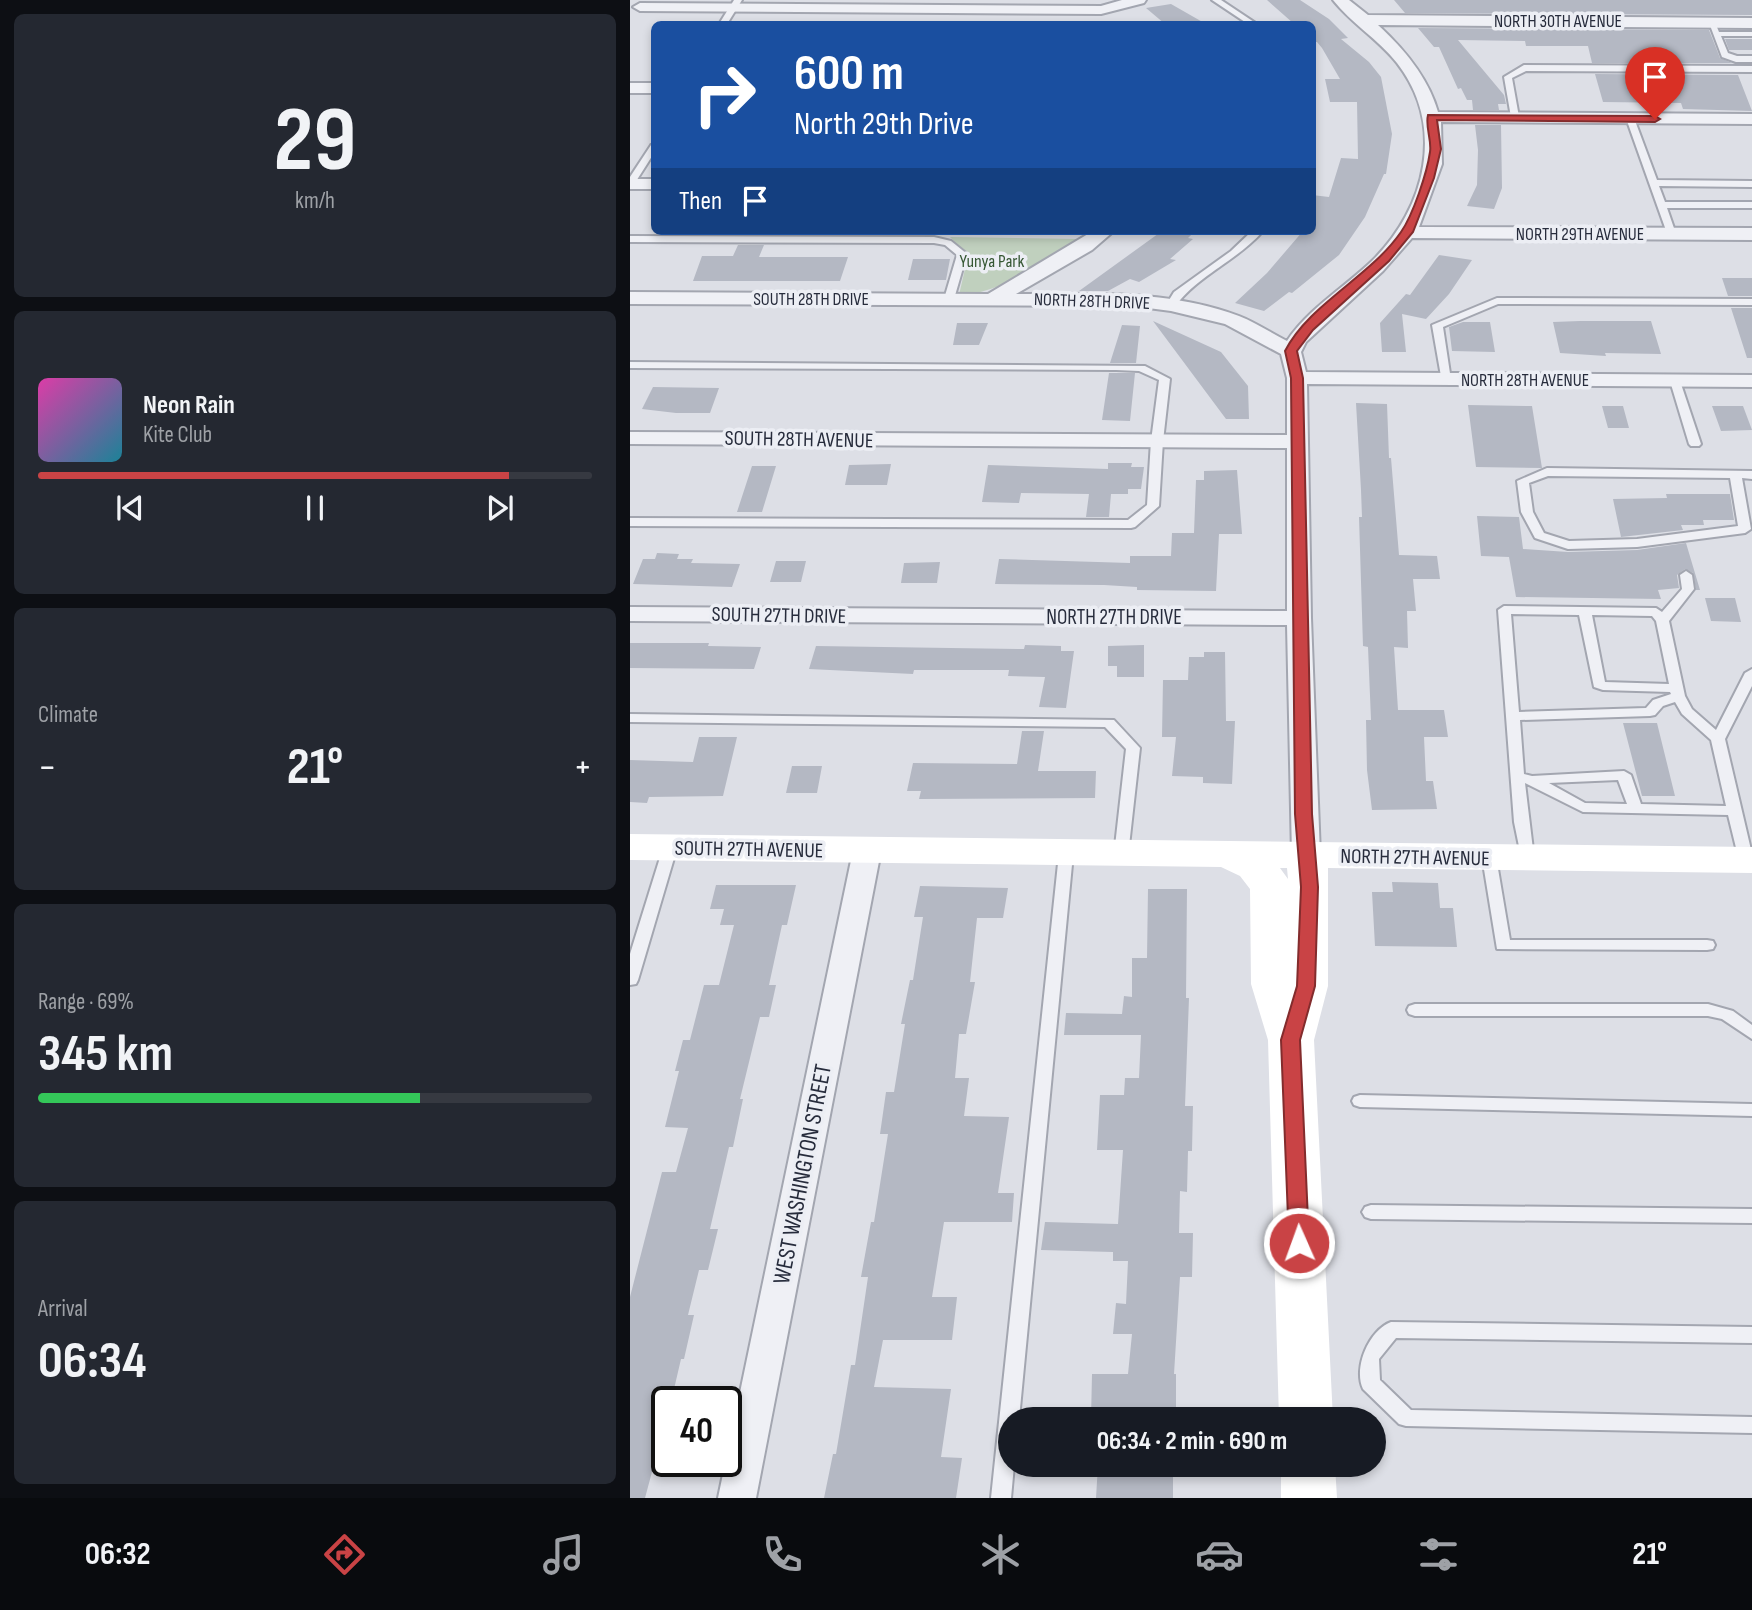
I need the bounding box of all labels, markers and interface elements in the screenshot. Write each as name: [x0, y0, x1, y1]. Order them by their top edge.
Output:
street label: NORTH 30TH AVENUE: [1494, 11, 1622, 32]
text: 600 m: [794, 45, 904, 104]
pin: [1625, 47, 1685, 119]
icon: right: [679, 49, 770, 140]
icon: arrive: [1636, 58, 1674, 96]
text: 29: [274, 87, 357, 196]
text: North 29th Drive: [794, 105, 974, 144]
icon: arrive: [736, 182, 774, 220]
text: Then: [679, 186, 722, 217]
text: km/h: [295, 187, 335, 215]
street label: NORTH 29TH AVENUE: [1516, 224, 1644, 245]
park label: Yunya Park: [960, 251, 1025, 272]
street label: SOUTH 28TH DRIVE: [753, 289, 869, 310]
street label: NORTH 28TH DRIVE: [1033, 289, 1151, 314]
street label: NORTH 28TH AVENUE: [1461, 370, 1589, 391]
text: Neon Rain: [143, 390, 235, 421]
text: Kite Club: [143, 421, 212, 449]
street label: SOUTH 28TH AVENUE: [724, 426, 874, 453]
icon: previous: [111, 489, 149, 527]
icon: pause: [296, 489, 334, 527]
icon: next: [481, 489, 519, 527]
street label: SOUTH 27TH DRIVE: [711, 602, 847, 629]
street label: NORTH 27TH DRIVE: [1046, 605, 1182, 630]
text: Climate: [38, 701, 98, 729]
text: 21°: [287, 736, 343, 799]
text: −: [38, 745, 57, 790]
text: +: [573, 745, 592, 790]
street label: SOUTH 27TH AVENUE: [674, 836, 824, 863]
street label: NORTH 27TH AVENUE: [1340, 844, 1490, 871]
text: Range · 69%: [38, 988, 134, 1016]
text: 345 km: [38, 1023, 173, 1086]
street label: WEST WASHINGTON STREET: [767, 1061, 838, 1287]
position arrow: [1262, 1206, 1336, 1280]
text: Arrival: [38, 1295, 87, 1323]
text: 06:34: [38, 1330, 146, 1393]
speed limit sign: 40: [651, 1386, 742, 1477]
text: 06:34 · 2 min · 690 m: [1097, 1426, 1287, 1457]
icon: directions: [320, 1530, 369, 1579]
icon: music: [539, 1530, 588, 1579]
icon: phone: [758, 1530, 807, 1579]
icon: climate: [976, 1530, 1025, 1579]
icon: car: [1195, 1530, 1244, 1579]
icon: filters: [1414, 1530, 1463, 1579]
text: 06:32: [85, 1535, 151, 1574]
text: 21°: [1632, 1535, 1667, 1574]

